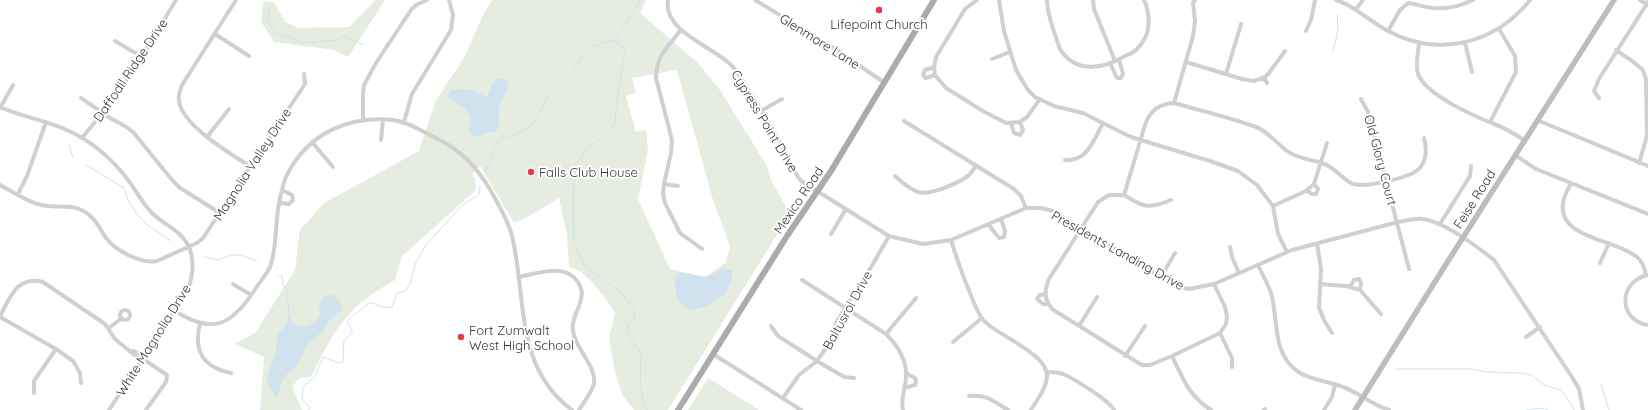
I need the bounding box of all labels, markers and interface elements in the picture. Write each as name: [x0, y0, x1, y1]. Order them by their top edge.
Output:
marker: Lifepoint Church: [874, 5, 884, 15]
street label: Glenmore Lane: [777, 10, 863, 72]
street label: Daffodil Ridge Drive: [90, 15, 170, 125]
place label: Lifepoint Church: [830, 16, 928, 32]
street label: Cypress Point Drive: [728, 67, 802, 175]
street label: Magnolia Valley Drive: [210, 105, 294, 223]
street label: Old Glory Court: [1361, 113, 1401, 207]
street label: Mexico Road: [770, 163, 826, 237]
place label: Falls Club House: [539, 164, 638, 180]
marker: Falls Club House: [526, 167, 536, 177]
street label: Feise Road: [1450, 167, 1498, 231]
street label: Presidents Landing Drive: [1049, 207, 1187, 293]
street label: Baltusrol Drive: [819, 268, 875, 352]
street label: White Magnolia Drive: [112, 281, 194, 399]
place label: Fort Zumwalt West High School: [469, 322, 574, 353]
marker: Fort Zumwalt West High School: [456, 332, 466, 342]

